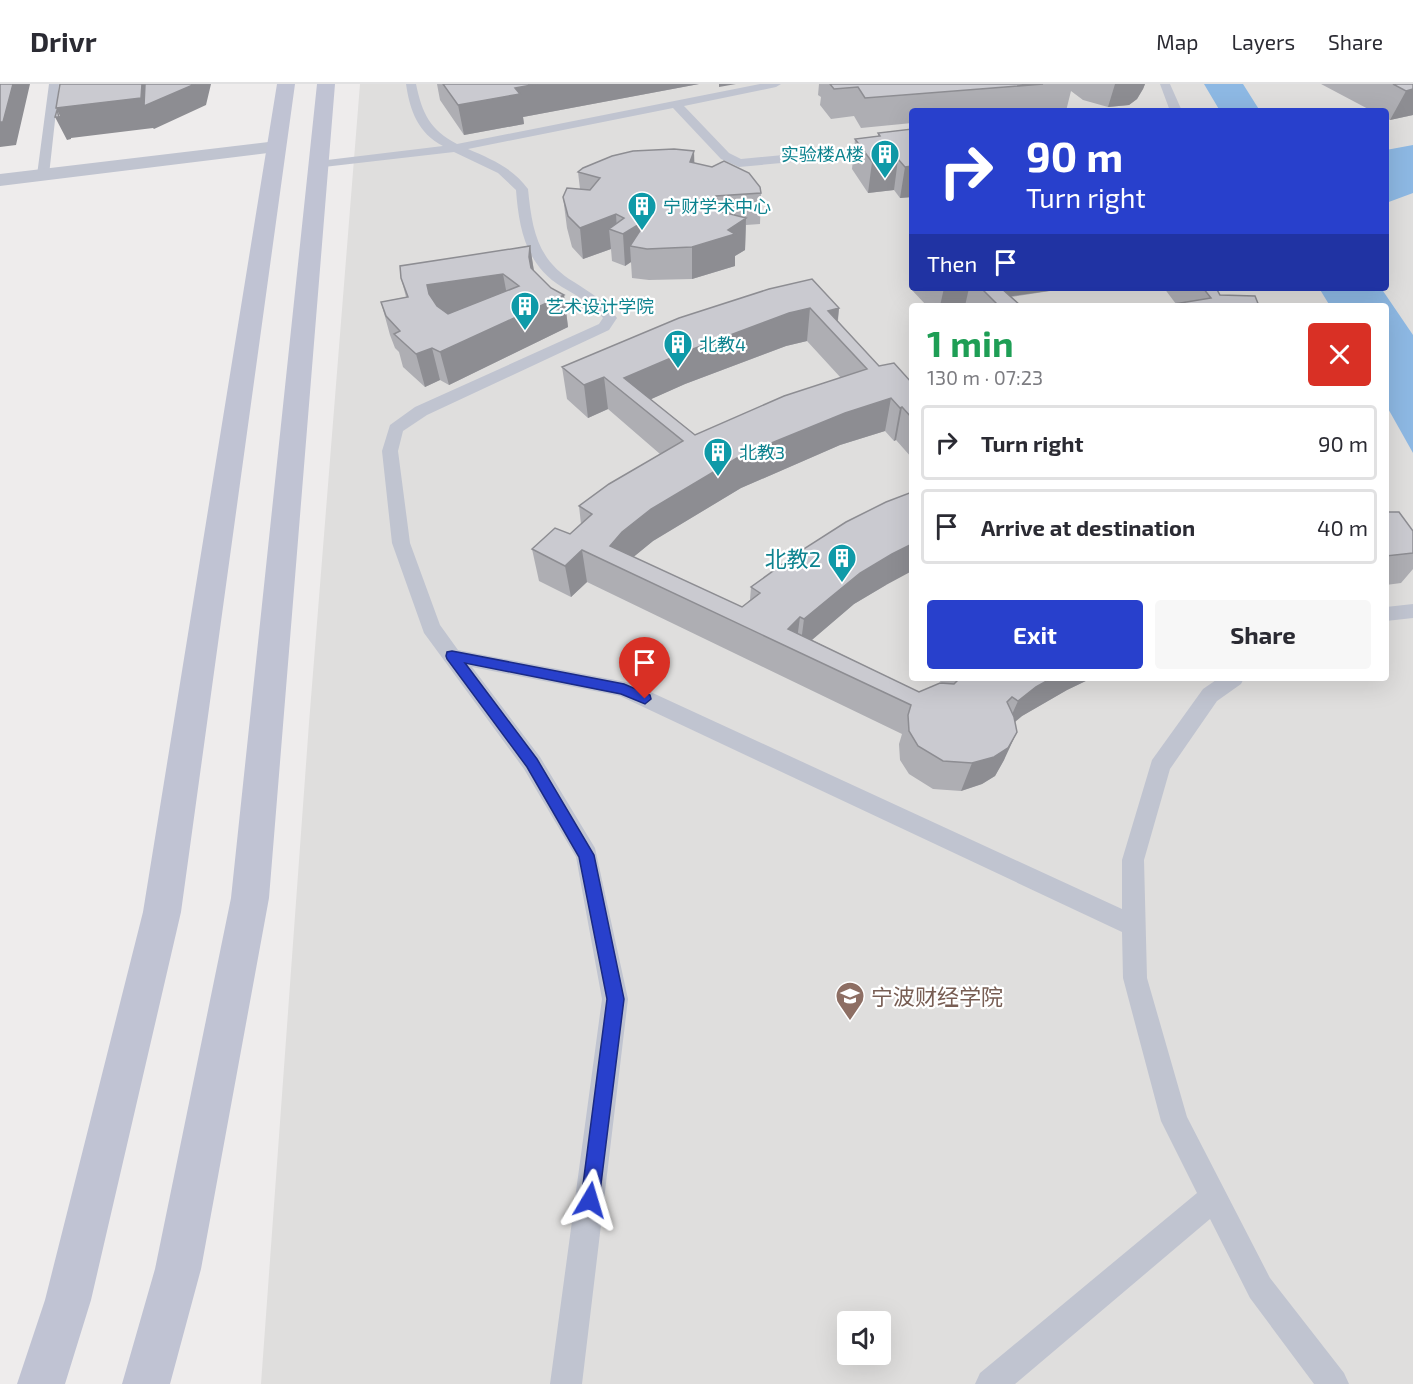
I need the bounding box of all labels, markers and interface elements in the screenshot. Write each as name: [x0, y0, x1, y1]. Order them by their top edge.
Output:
text: Drivr: [30, 24, 97, 58]
text: Map: [1156, 29, 1198, 54]
text: Layers: [1231, 29, 1295, 54]
text: Share: [1328, 29, 1383, 54]
text: 90 m: [1026, 130, 1123, 180]
icon: right: [927, 132, 1005, 210]
building icon: 实验楼A楼: [869, 138, 901, 180]
place label: 实验楼A楼: [781, 143, 864, 165]
text: Turn right: [1026, 181, 1146, 213]
building icon: 宁财学术中心: [626, 190, 658, 232]
place label: 宁财学术中心: [663, 195, 771, 217]
icon: arrive: [989, 246, 1022, 279]
text: Then: [927, 250, 977, 276]
building icon: 艺术设计学院: [509, 290, 541, 332]
place label: 艺术设计学院: [546, 295, 654, 317]
text: 1 min: [927, 321, 1014, 364]
button: close: [1308, 323, 1371, 386]
building icon: 北教4: [662, 328, 694, 370]
place label: 北教4: [699, 333, 746, 355]
text: 130 m · 07:23: [927, 365, 1043, 389]
icon: right: [930, 426, 963, 459]
text: Turn right: [981, 430, 1083, 456]
text: 90 m: [1318, 430, 1368, 456]
building icon: 北教3: [702, 436, 734, 478]
place label: 北教3: [739, 441, 785, 463]
icon: arrive: [930, 510, 963, 543]
text: Arrive at destination: [981, 514, 1195, 540]
text: 40 m: [1317, 514, 1368, 540]
building icon: 北教2: [826, 542, 858, 584]
place label: 北教2: [765, 545, 821, 571]
button: Exit: [927, 600, 1143, 669]
button: Share: [1155, 600, 1371, 669]
pin: [619, 637, 670, 699]
icon: arrive: [628, 646, 661, 679]
school or university icon: 宁波财经学院: [834, 980, 866, 1022]
place label: 宁波财经学院: [871, 983, 1003, 1009]
position arrow: [558, 1168, 622, 1232]
map controls: [837, 1311, 891, 1365]
button: sound: [837, 1311, 891, 1365]

